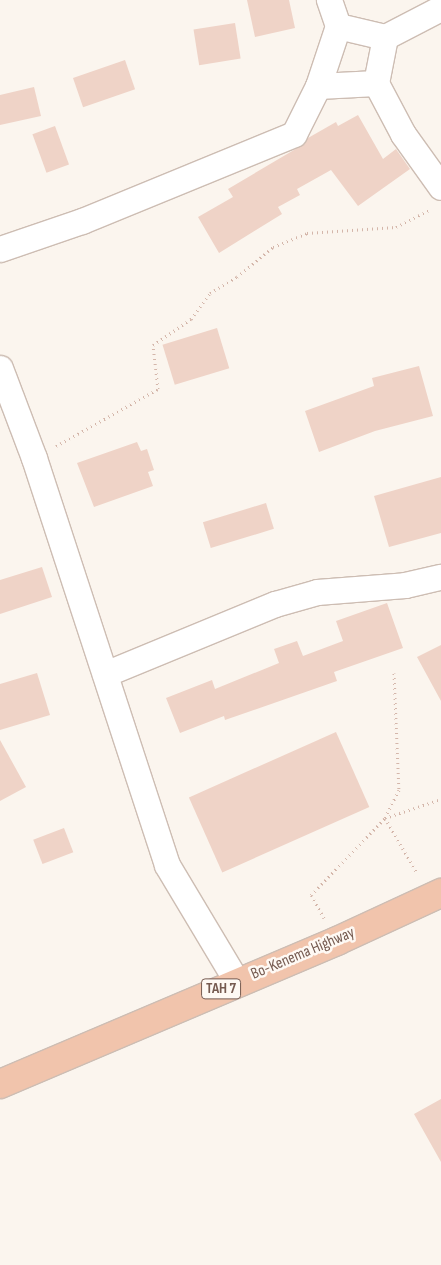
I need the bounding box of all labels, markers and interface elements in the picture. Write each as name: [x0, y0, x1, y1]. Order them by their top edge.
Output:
street label: Bo-Kenema Highway: [248, 924, 358, 984]
road number: TAH 7: [201, 976, 241, 1002]

